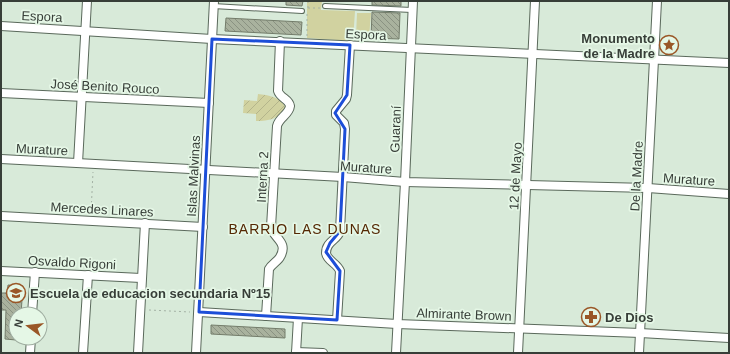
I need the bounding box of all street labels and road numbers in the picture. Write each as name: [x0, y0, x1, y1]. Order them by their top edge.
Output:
street label: Espora: [21, 8, 64, 25]
street label: Espora: [345, 26, 388, 43]
street label: José Benito Rouco: [50, 76, 160, 97]
street label: Guaraní: [387, 105, 404, 153]
street label: Islas Malvinas: [184, 134, 203, 217]
street label: De la Madre: [627, 140, 646, 212]
street label: Murature: [16, 141, 68, 158]
street label: 12 de Mayo: [506, 142, 525, 210]
street label: Interna 2: [254, 151, 271, 203]
street label: Murature: [339, 158, 392, 177]
street label: Murature: [662, 170, 715, 189]
street label: Mercedes Linares: [50, 199, 154, 220]
street label: Osvaldo Rigoni: [28, 253, 116, 272]
street label: Almirante Brown: [416, 305, 512, 324]

